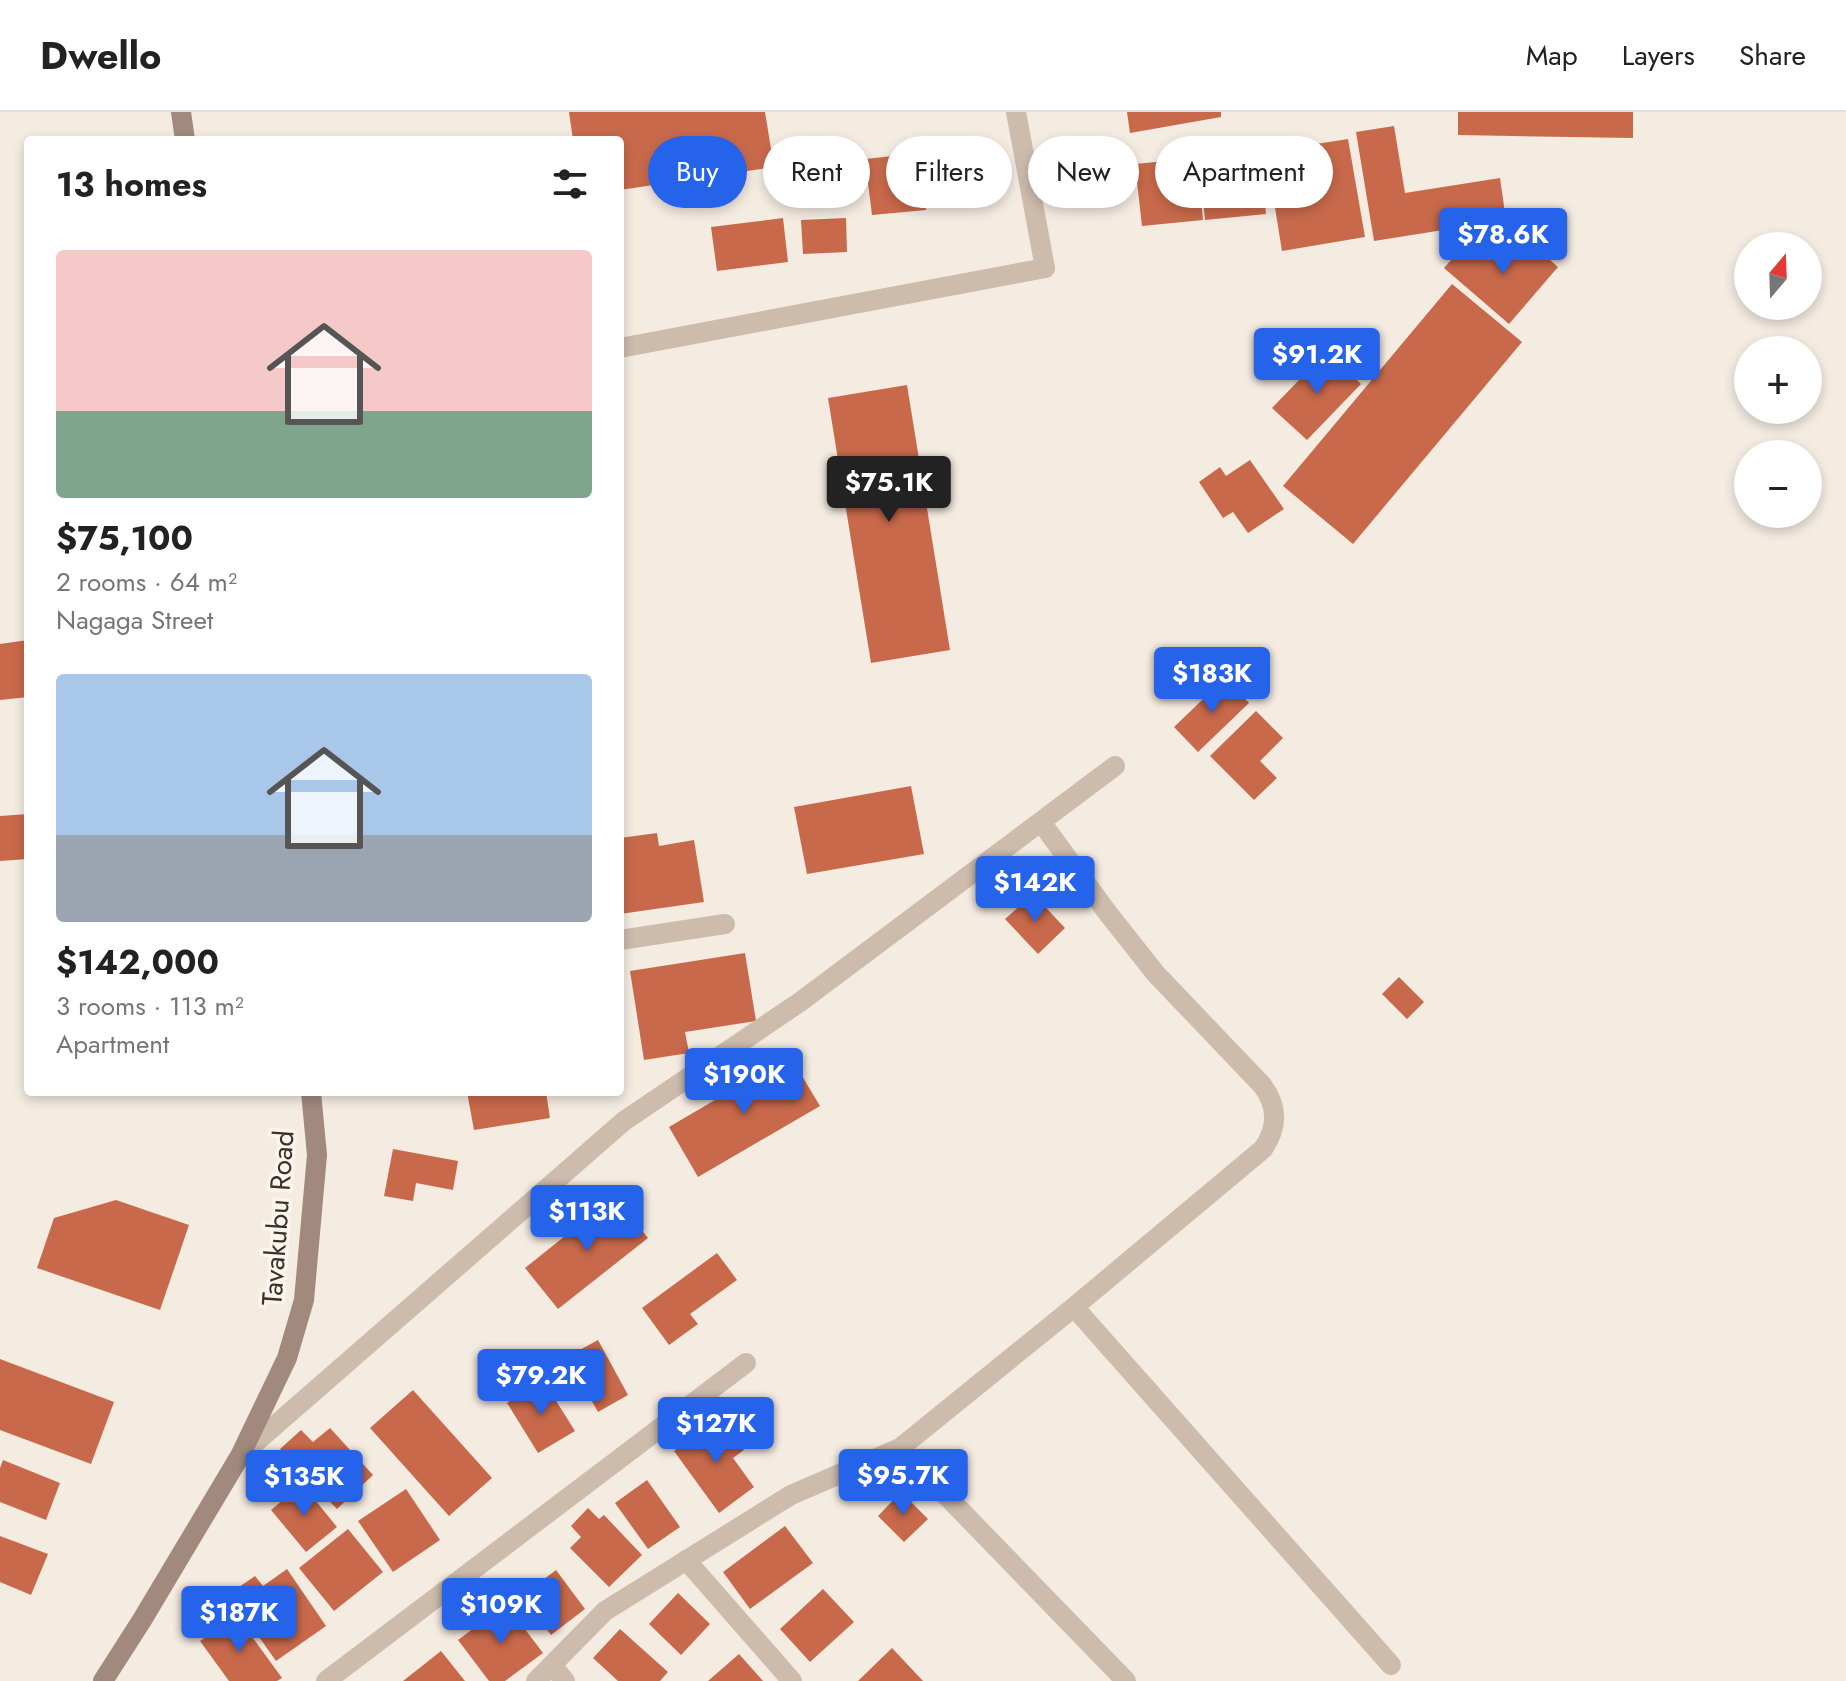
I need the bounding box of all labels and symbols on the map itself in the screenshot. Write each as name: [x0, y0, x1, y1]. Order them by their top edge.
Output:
pin: $78.6K: [1438, 208, 1568, 276]
north arrow: [1734, 232, 1822, 320]
pin: $91.2K: [1252, 328, 1382, 396]
pin: $75.1K: [824, 456, 954, 524]
pin: $183K: [1156, 647, 1268, 715]
pin: $142K: [979, 856, 1091, 924]
pin: $190K: [688, 1048, 800, 1116]
street label: Tavakubu Road: [251, 1129, 305, 1307]
pin: $113K: [531, 1185, 643, 1253]
pin: $79.2K: [476, 1349, 606, 1417]
pin: $127K: [660, 1397, 772, 1465]
pin: $95.7K: [838, 1449, 968, 1517]
pin: $135K: [248, 1450, 360, 1518]
pin: $109K: [445, 1578, 557, 1646]
pin: $187K: [183, 1586, 295, 1654]

